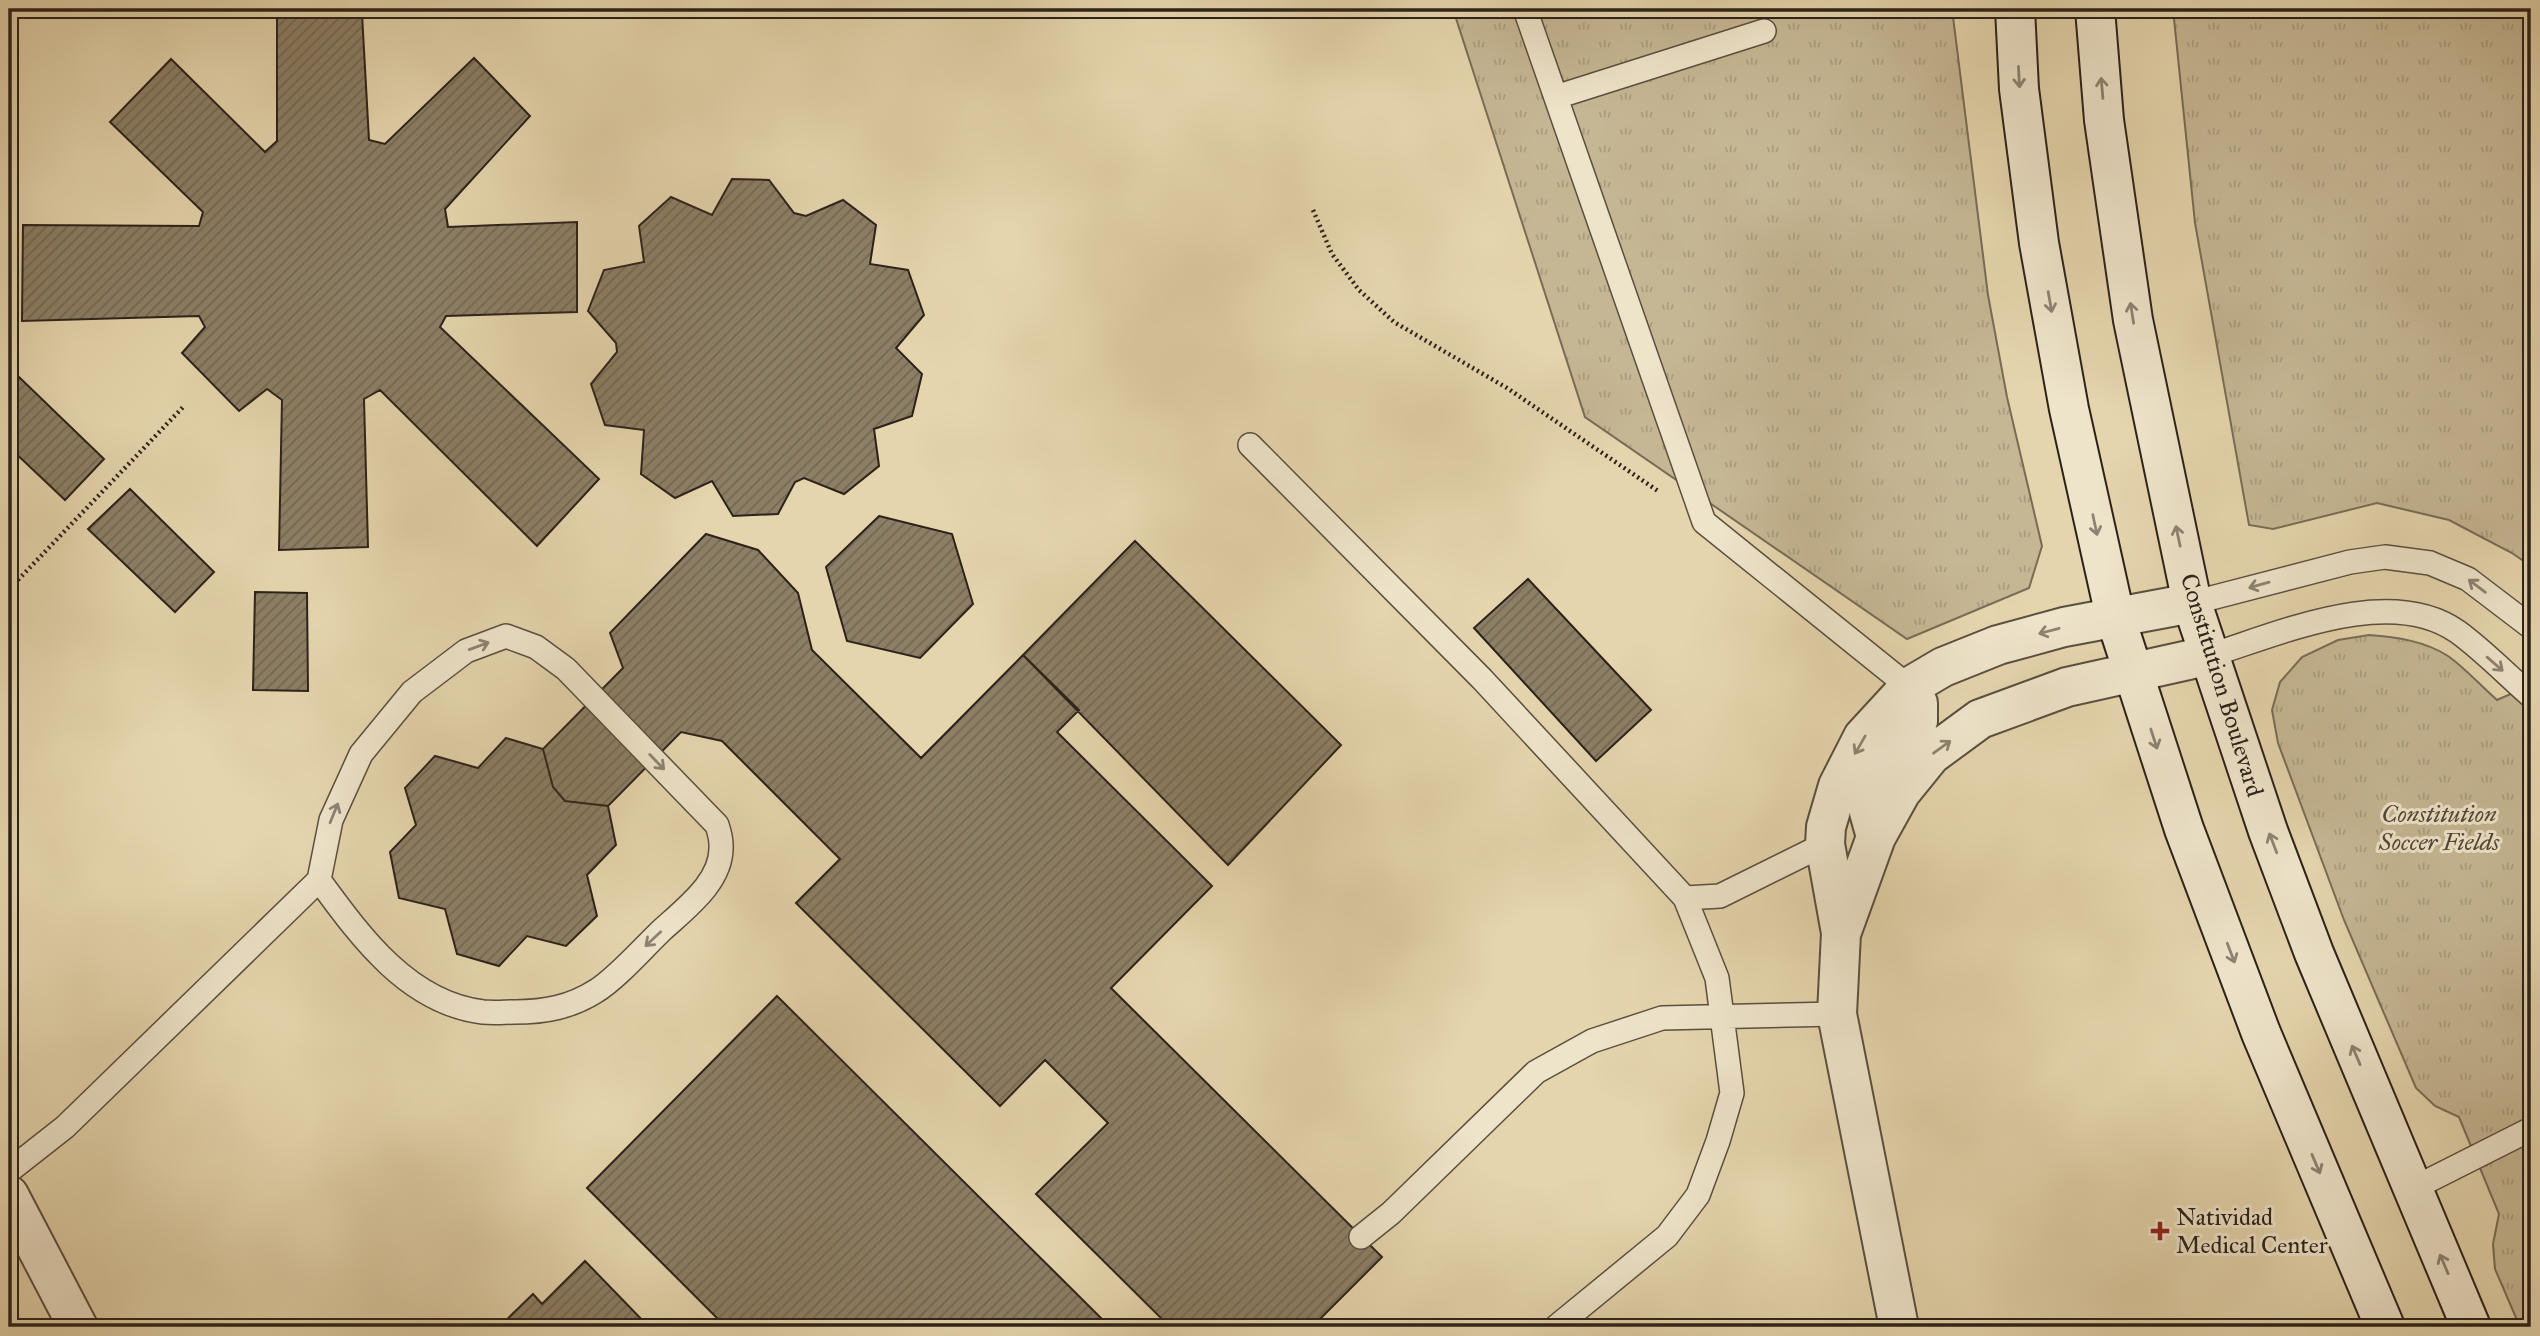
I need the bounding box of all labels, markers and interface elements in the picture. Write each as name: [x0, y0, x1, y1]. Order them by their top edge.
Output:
one-way arrow: [2012, 65, 2025, 88]
one-way arrow: [2095, 77, 2108, 100]
one-way arrow: [2044, 290, 2057, 313]
one-way arrow: [2125, 303, 2138, 325]
one-way arrow: [2089, 513, 2103, 536]
one-way arrow: [2171, 525, 2185, 548]
street label: Constitution Boulevard: [2174, 570, 2270, 800]
one-way arrow: [2248, 579, 2270, 592]
one-way arrow: [2468, 579, 2487, 593]
one-way arrow: [2038, 625, 2061, 638]
one-way arrow: [468, 639, 490, 651]
one-way arrow: [2486, 656, 2504, 672]
one-way arrow: [2149, 727, 2161, 749]
one-way arrow: [1853, 734, 1867, 754]
one-way arrow: [1932, 740, 1951, 754]
one-way arrow: [648, 753, 665, 770]
park label: Constitution Soccer Fields: [2378, 799, 2500, 857]
one-way arrow: [329, 803, 342, 825]
one-way arrow: [2266, 833, 2278, 855]
one-way arrow: [645, 930, 662, 947]
one-way arrow: [2225, 941, 2238, 963]
one-way arrow: [2349, 1044, 2362, 1066]
one-way arrow: [2310, 1152, 2323, 1174]
place label: Natividad Medical Center: [2176, 1202, 2328, 1260]
marker: Natividad Medical Center: [2150, 1221, 2170, 1241]
one-way arrow: [2437, 1254, 2450, 1276]

